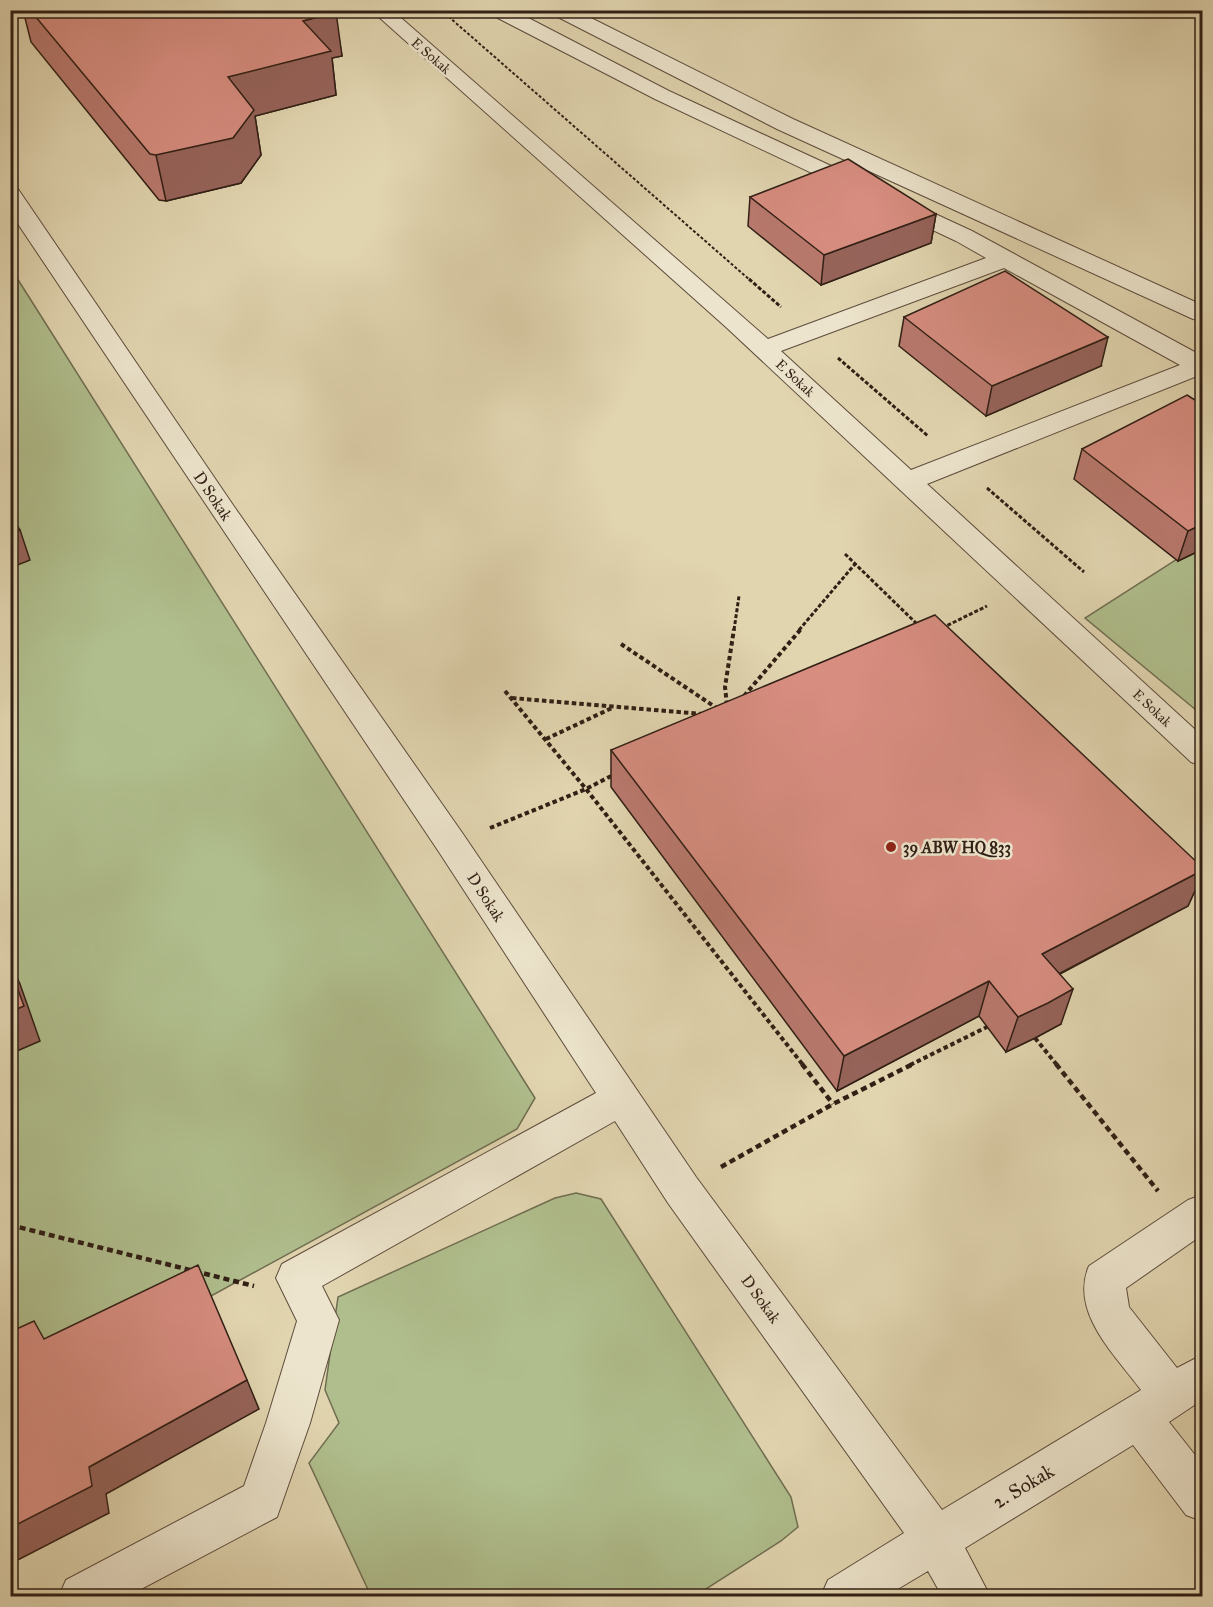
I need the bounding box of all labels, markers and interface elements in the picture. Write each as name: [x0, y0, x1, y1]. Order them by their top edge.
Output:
street label: E Sokak: [408, 34, 455, 78]
street label: E Sokak: [772, 356, 818, 401]
street label: D Sokak: [190, 468, 237, 525]
street label: E Sokak: [1129, 686, 1175, 731]
place label: 39 ABW HQ 833: [903, 838, 1011, 858]
marker: 39 ABW HQ 833: [884, 840, 898, 854]
street label: D Sokak: [463, 869, 509, 926]
street label: D Sokak: [737, 1271, 785, 1327]
street label: 2. Sokak: [988, 1458, 1059, 1514]

